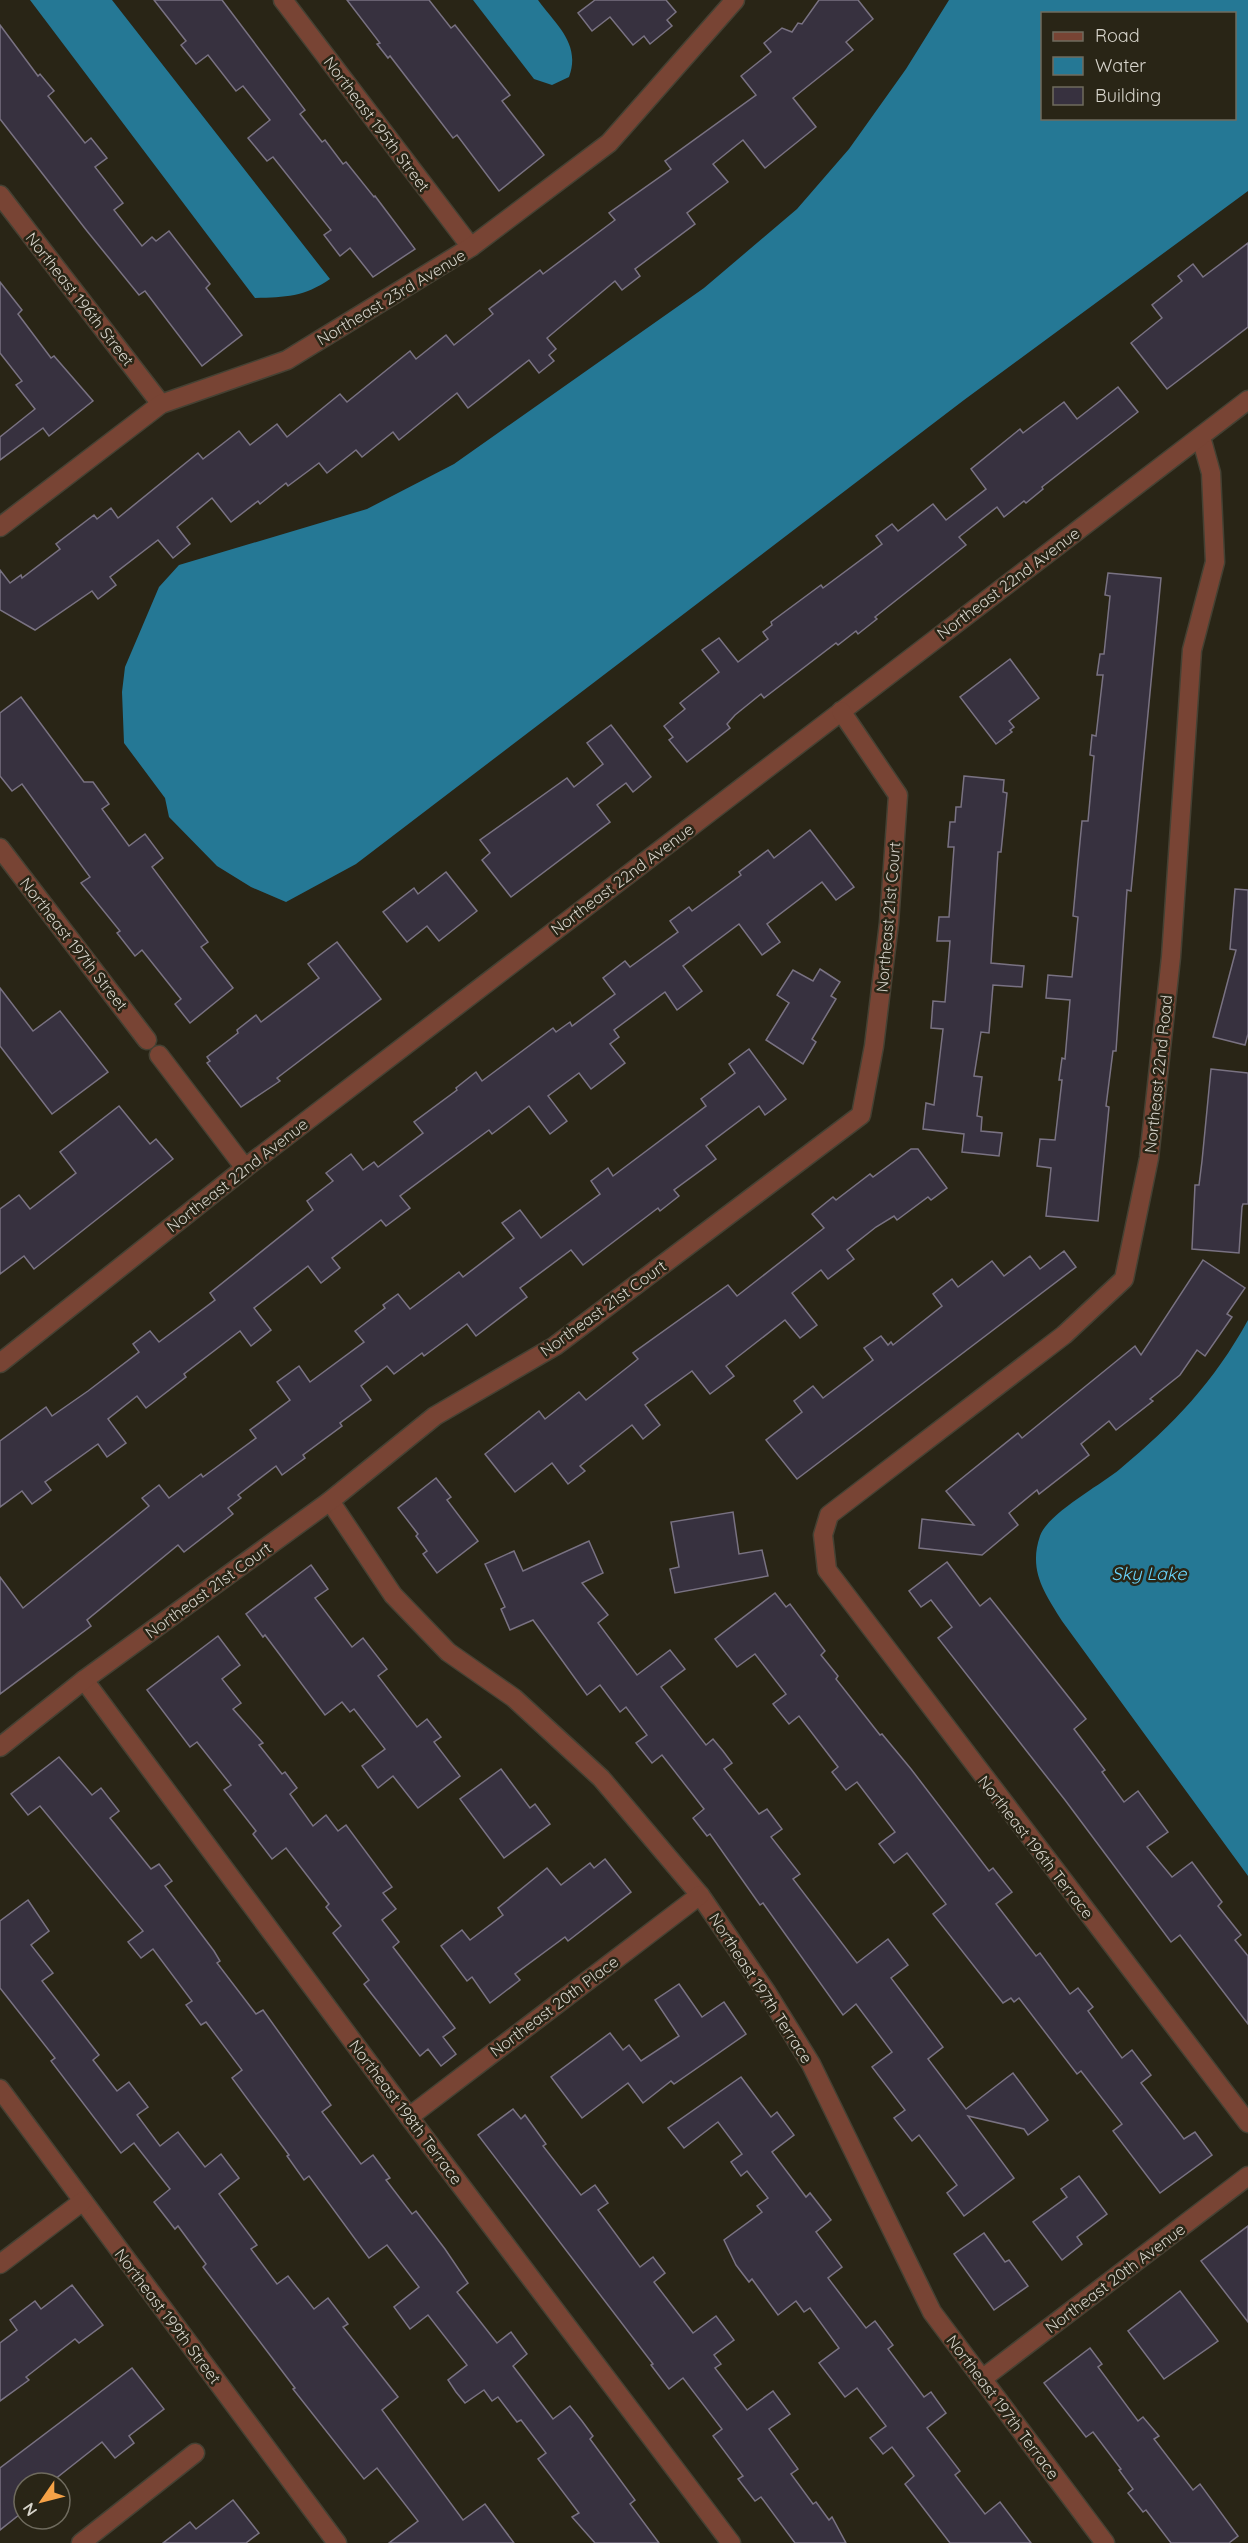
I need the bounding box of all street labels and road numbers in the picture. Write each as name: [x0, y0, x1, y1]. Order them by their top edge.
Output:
street label: Northeast 195th Street: [320, 52, 434, 196]
street label: Northeast 196th Street: [22, 228, 138, 370]
street label: Northeast 23rd Avenue: [313, 245, 469, 349]
street label: Northeast 22nd Avenue: [933, 523, 1083, 643]
street label: Northeast 22nd Avenue: [547, 819, 697, 939]
street label: Northeast 21st Court: [871, 841, 905, 993]
street label: Northeast 197th Street: [16, 874, 132, 1014]
street label: Northeast 22nd Road: [1140, 994, 1176, 1154]
street label: Northeast 22nd Avenue: [162, 1114, 312, 1236]
street label: Northeast 21st Court: [536, 1256, 670, 1360]
street label: Northeast 21st Court: [141, 1538, 275, 1642]
street label: Northeast 196th Terrace: [974, 1771, 1098, 1923]
street label: Northeast 197th Terrace: [705, 1909, 817, 2067]
street label: Northeast 20th Place: [486, 1951, 622, 2061]
street label: Northeast 198th Terrace: [345, 2036, 467, 2188]
street label: Northeast 20th Avenue: [1041, 2219, 1189, 2337]
street label: Northeast 199th Street: [111, 2244, 225, 2388]
street label: Northeast 197th Terrace: [942, 2331, 1064, 2483]

